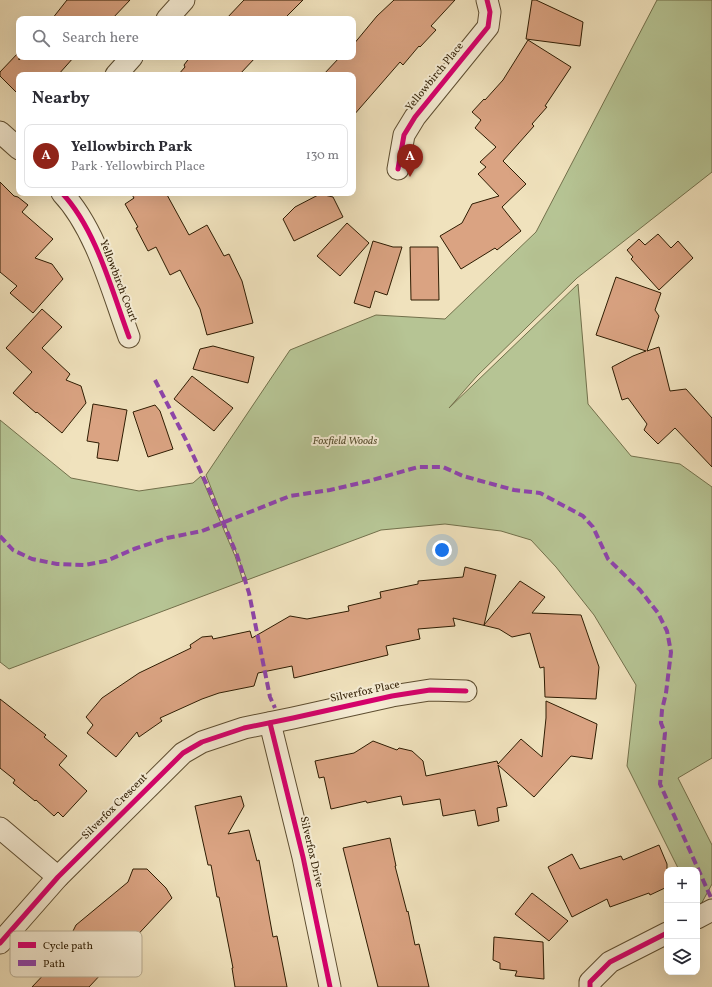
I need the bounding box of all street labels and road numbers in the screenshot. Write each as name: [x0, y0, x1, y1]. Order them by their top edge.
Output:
street label: Yellowbirch Place: [403, 39, 467, 115]
street label: Yellowbirch Court: [95, 238, 141, 324]
street label: Silverfox Place: [329, 677, 401, 707]
street label: Silverfox Crescent: [79, 771, 151, 843]
street label: Silverfox Drive: [296, 815, 326, 889]

